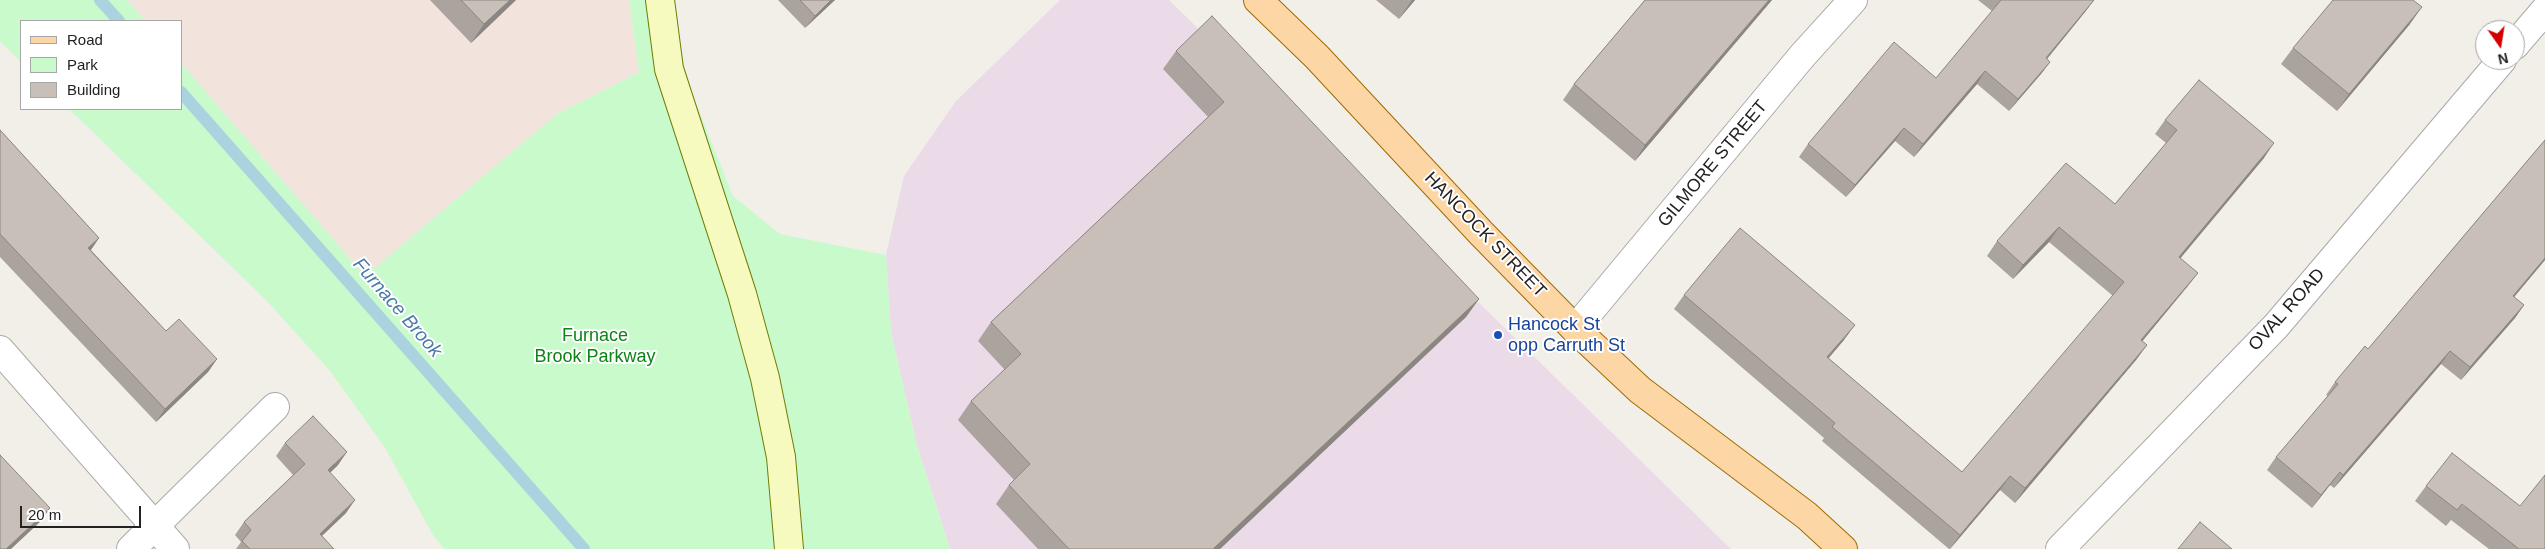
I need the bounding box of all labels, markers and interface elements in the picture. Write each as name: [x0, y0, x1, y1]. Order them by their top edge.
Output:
legend: [20, 20, 182, 110]
north arrow: [2475, 20, 2525, 70]
text: Road: [67, 31, 103, 48]
text: N: [2496, 50, 2510, 68]
text: Park: [67, 56, 98, 73]
text: Building: [67, 81, 120, 98]
street label: GILMORE STREET: [1654, 96, 1772, 232]
street label: HANCOCK STREET: [1420, 168, 1550, 302]
water label: Furnace Brook: [348, 253, 446, 363]
street label: OVAL ROAD: [2244, 264, 2330, 356]
place label: Hancock St opp Carruth St: [1508, 314, 1625, 356]
park label: Furnace Brook Parkway: [534, 325, 656, 368]
marker: Hancock St opp Carruth St: [1492, 329, 1504, 341]
scale bar: [22, 496, 144, 528]
text: 20 m: [28, 506, 61, 523]

